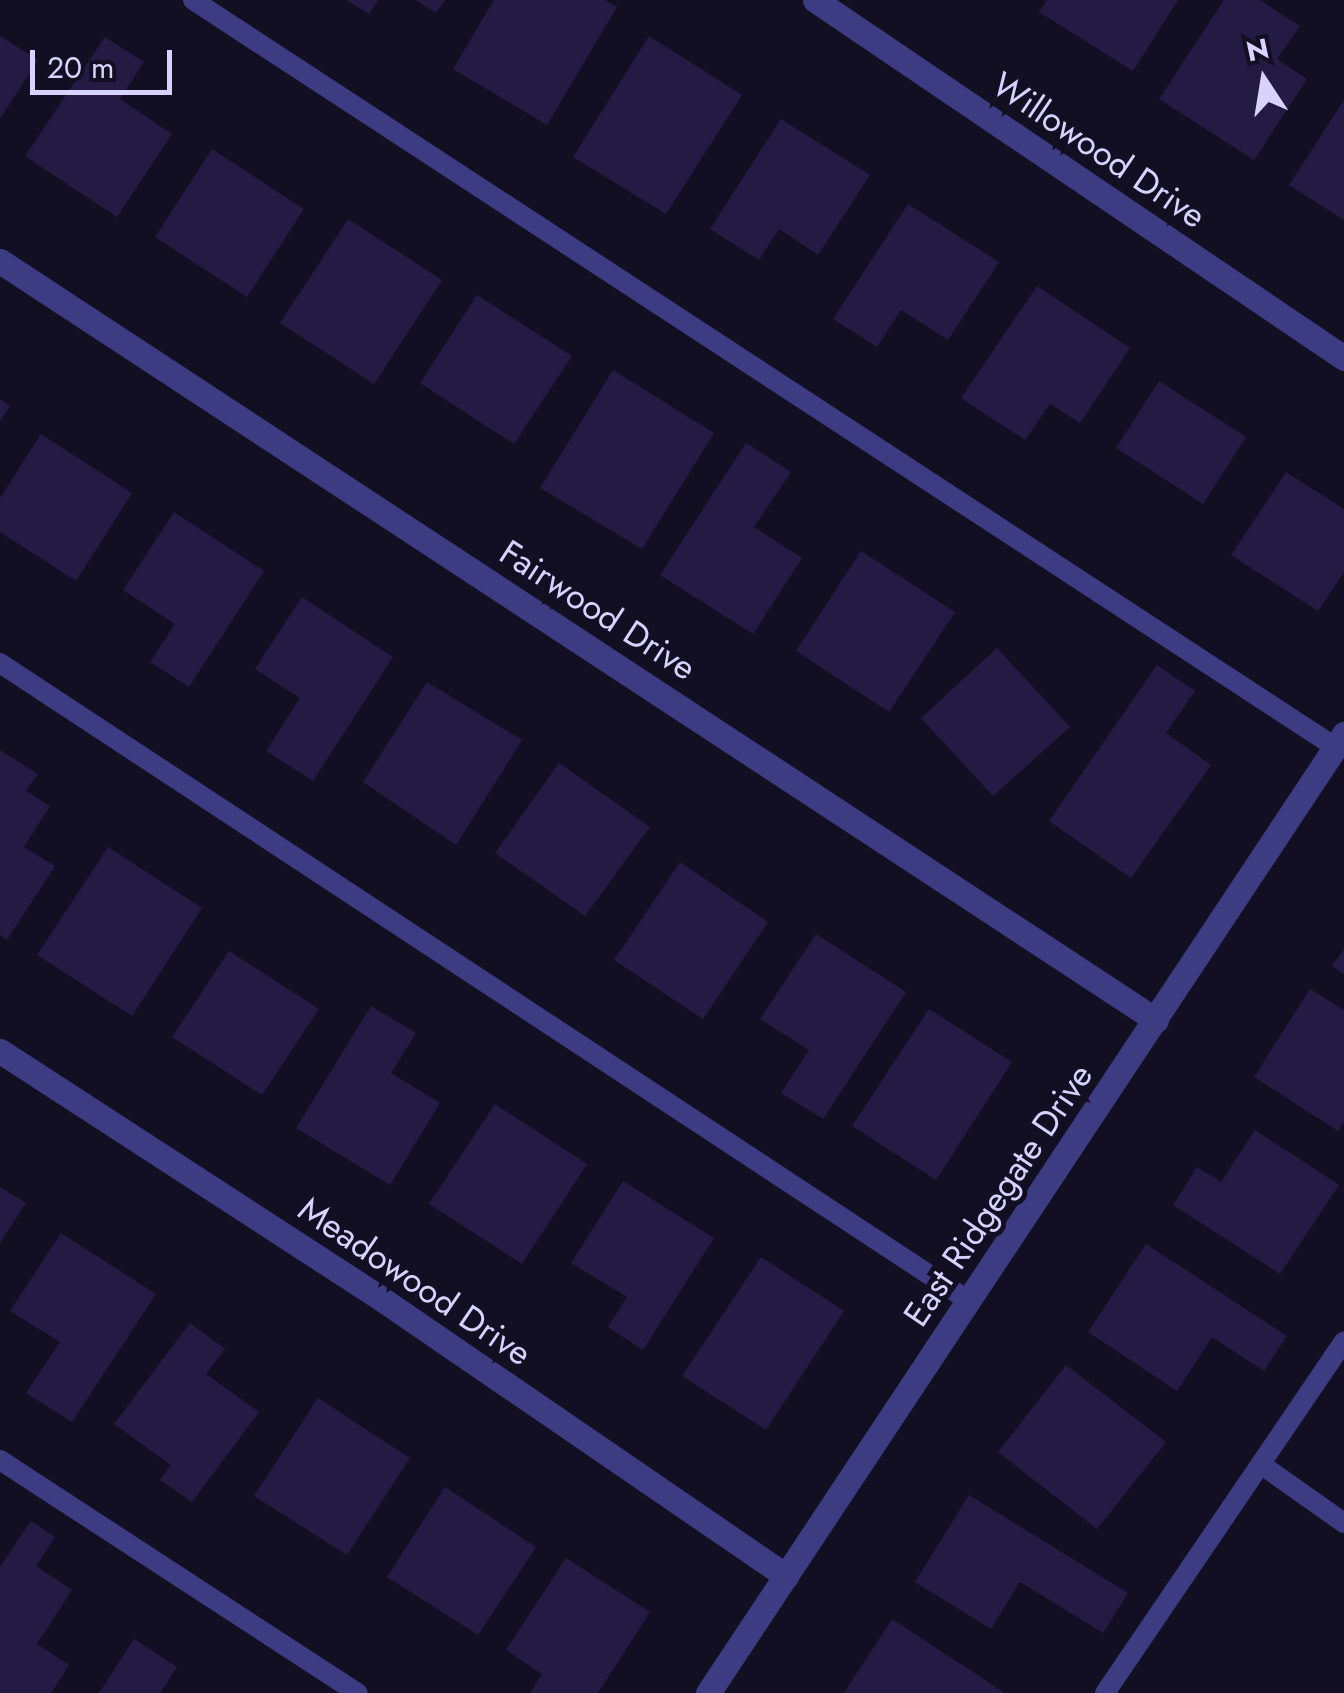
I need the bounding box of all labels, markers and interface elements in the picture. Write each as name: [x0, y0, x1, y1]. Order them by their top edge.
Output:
text: N: [1243, 28, 1273, 73]
scale bar: [35, 30, 178, 92]
north arrow: [1214, 30, 1314, 130]
text: 20 m: [47, 46, 114, 89]
street label: Willowood Drive: [984, 63, 1214, 237]
street label: Fairwood Drive: [492, 531, 704, 689]
street label: East Ridgegate Drive: [895, 1056, 1101, 1334]
street label: Meadowood Drive: [291, 1188, 539, 1374]

